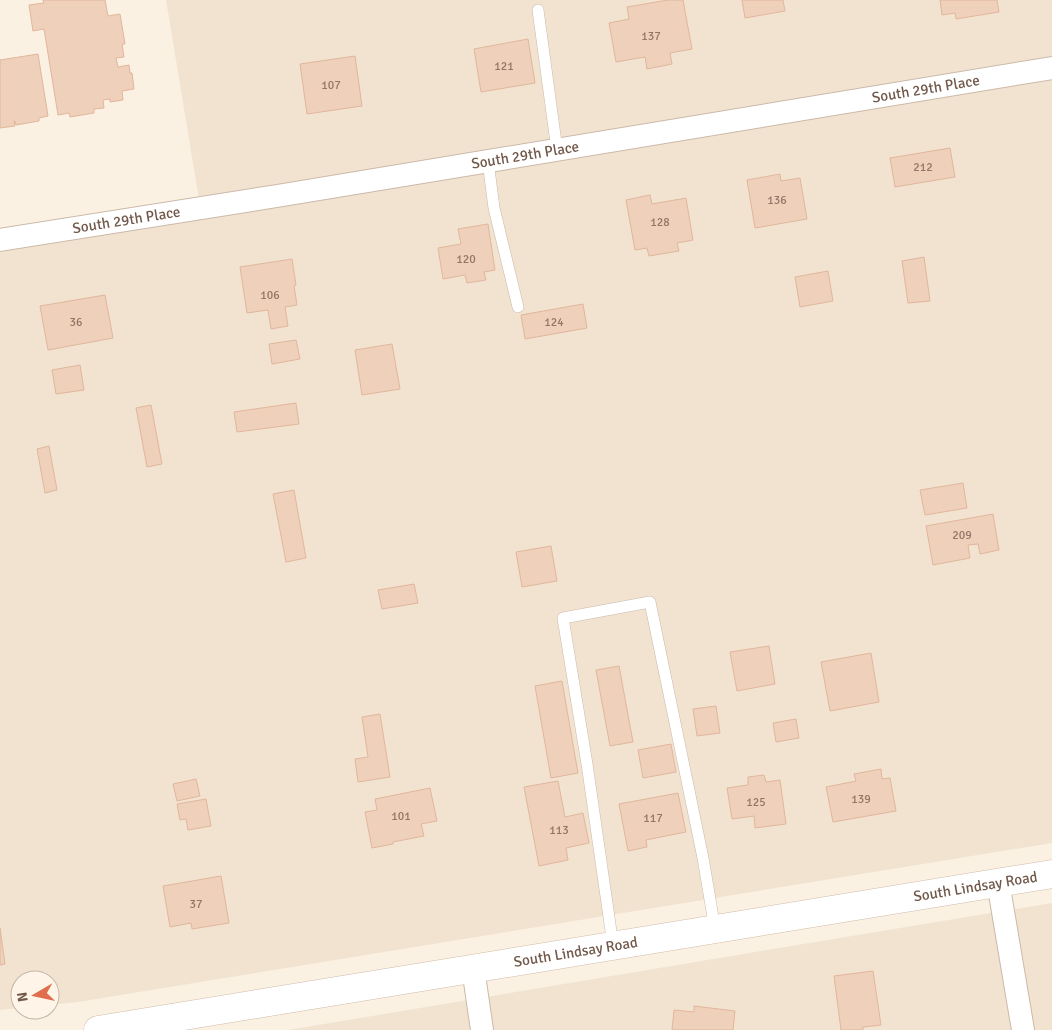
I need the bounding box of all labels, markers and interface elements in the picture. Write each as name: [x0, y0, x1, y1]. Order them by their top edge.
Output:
house number: 137: [641, 29, 661, 44]
house number: 121: [494, 59, 514, 74]
street label: South 29th Place: [870, 71, 981, 107]
house number: 107: [321, 78, 341, 93]
street label: South 29th Place: [470, 137, 580, 173]
house number: 212: [913, 160, 933, 175]
house number: 136: [767, 193, 787, 208]
street label: South 29th Place: [71, 202, 182, 237]
house number: 128: [650, 215, 670, 230]
house number: 120: [456, 252, 476, 267]
house number: 106: [260, 288, 280, 303]
house number: 36: [70, 315, 82, 330]
house number: 124: [544, 315, 564, 330]
house number: 209: [952, 528, 972, 543]
house number: 139: [851, 792, 871, 807]
house number: 125: [746, 795, 766, 810]
house number: 101: [391, 809, 411, 824]
house number: 117: [643, 811, 663, 826]
house number: 113: [549, 823, 569, 838]
street label: South Lindsay Road: [912, 868, 1039, 906]
house number: 37: [190, 897, 202, 912]
street label: South Lindsay Road: [512, 933, 639, 971]
north arrow: [10, 970, 60, 1020]
text: N: [13, 991, 32, 1003]

